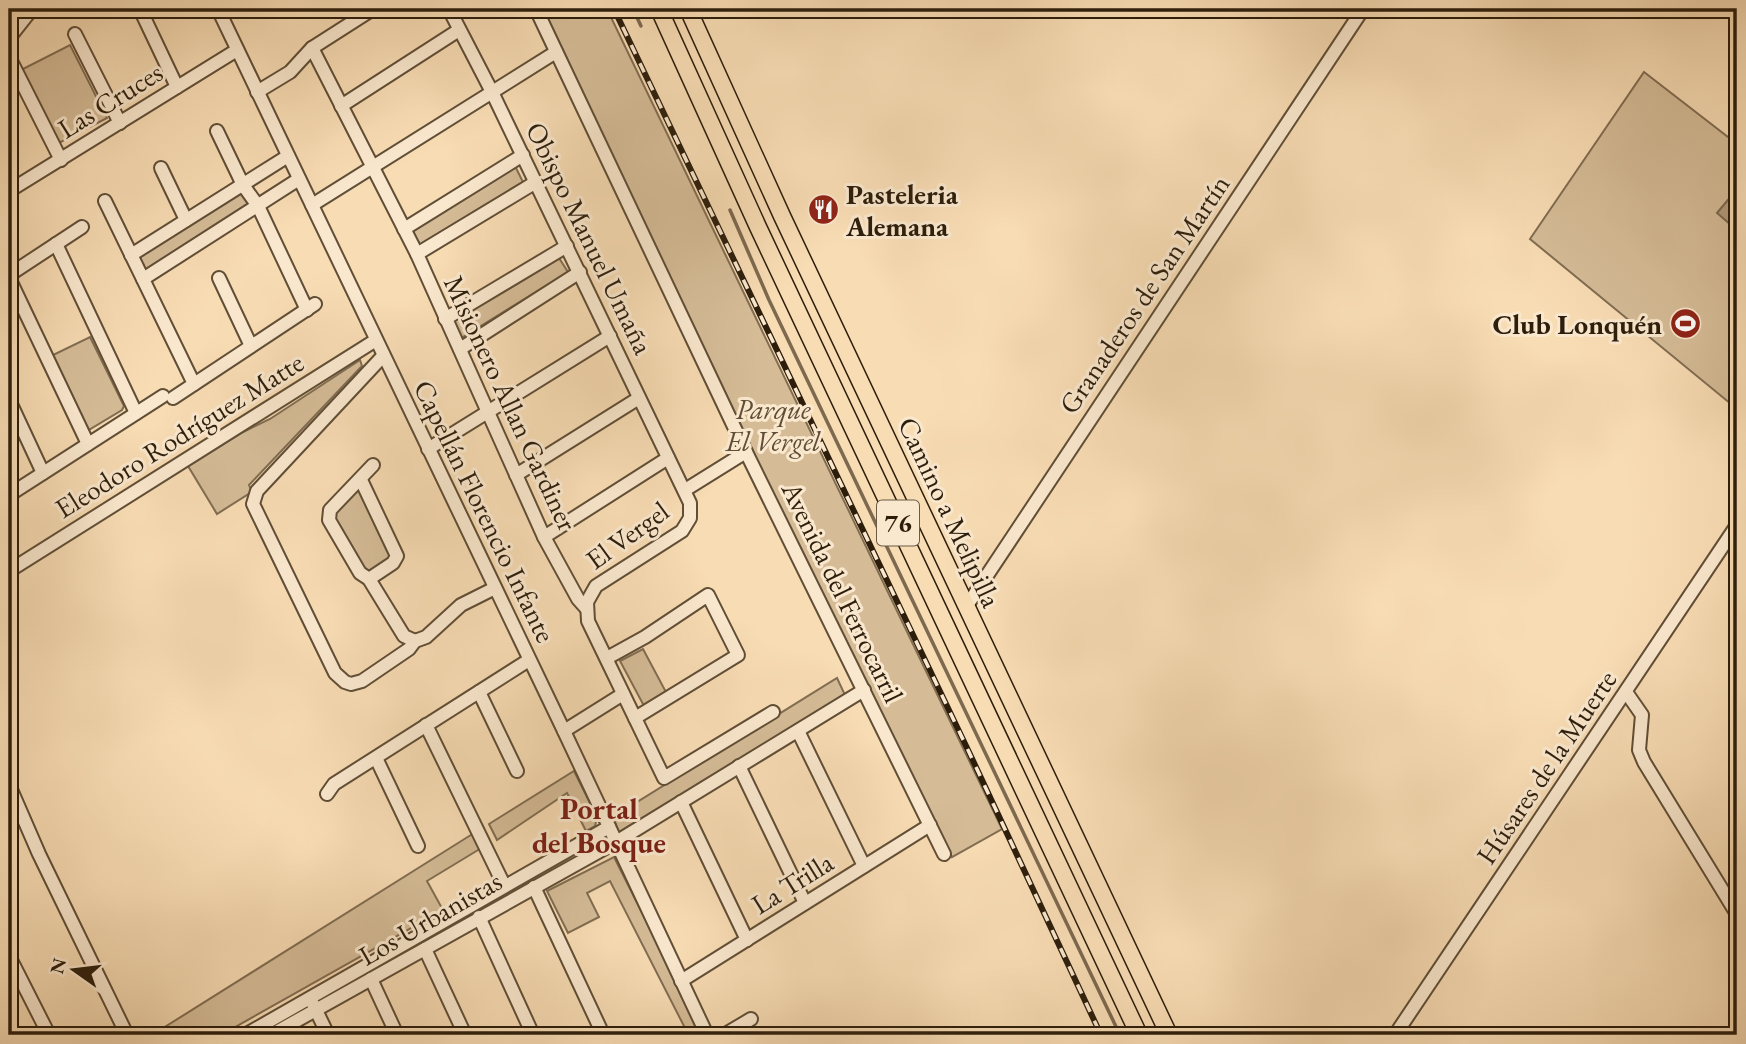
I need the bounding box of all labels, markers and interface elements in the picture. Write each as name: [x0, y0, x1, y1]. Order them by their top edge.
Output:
street label: Las Cruces: [51, 54, 169, 146]
street label: Obispo Manuel Umaña: [518, 116, 662, 361]
street label: Granaderos de San Martín: [1051, 167, 1238, 420]
place label: Pasteleria Alemana: [845, 176, 959, 244]
restaurant icon: Pasteleria Alemana: [806, 193, 840, 227]
street label: Misionero Allan Gardiner: [436, 270, 586, 537]
place label: Club Lonquén: [1492, 306, 1662, 342]
sports icon: Club Lonquén: [1668, 307, 1702, 341]
street label: Eleodoro Rodríguez Matte: [48, 344, 310, 526]
street label: Capellán Florencio Infante: [406, 374, 564, 648]
park label: Parque El Vergel: [725, 391, 821, 459]
street label: Camino a Melipilla: [890, 411, 1010, 614]
street label: Avenida del Ferrocarril: [773, 475, 912, 709]
street label: El Vergel: [578, 493, 676, 577]
road number: 76: [877, 500, 919, 545]
street label: Húsares de la Muerte: [1468, 663, 1624, 871]
district label: Portal del Bosque: [532, 789, 666, 862]
street label: La Trilla: [744, 843, 840, 922]
street label: Los Urbanistas: [352, 863, 508, 973]
north arrow: [38, 936, 108, 1006]
text: N: [44, 955, 72, 976]

